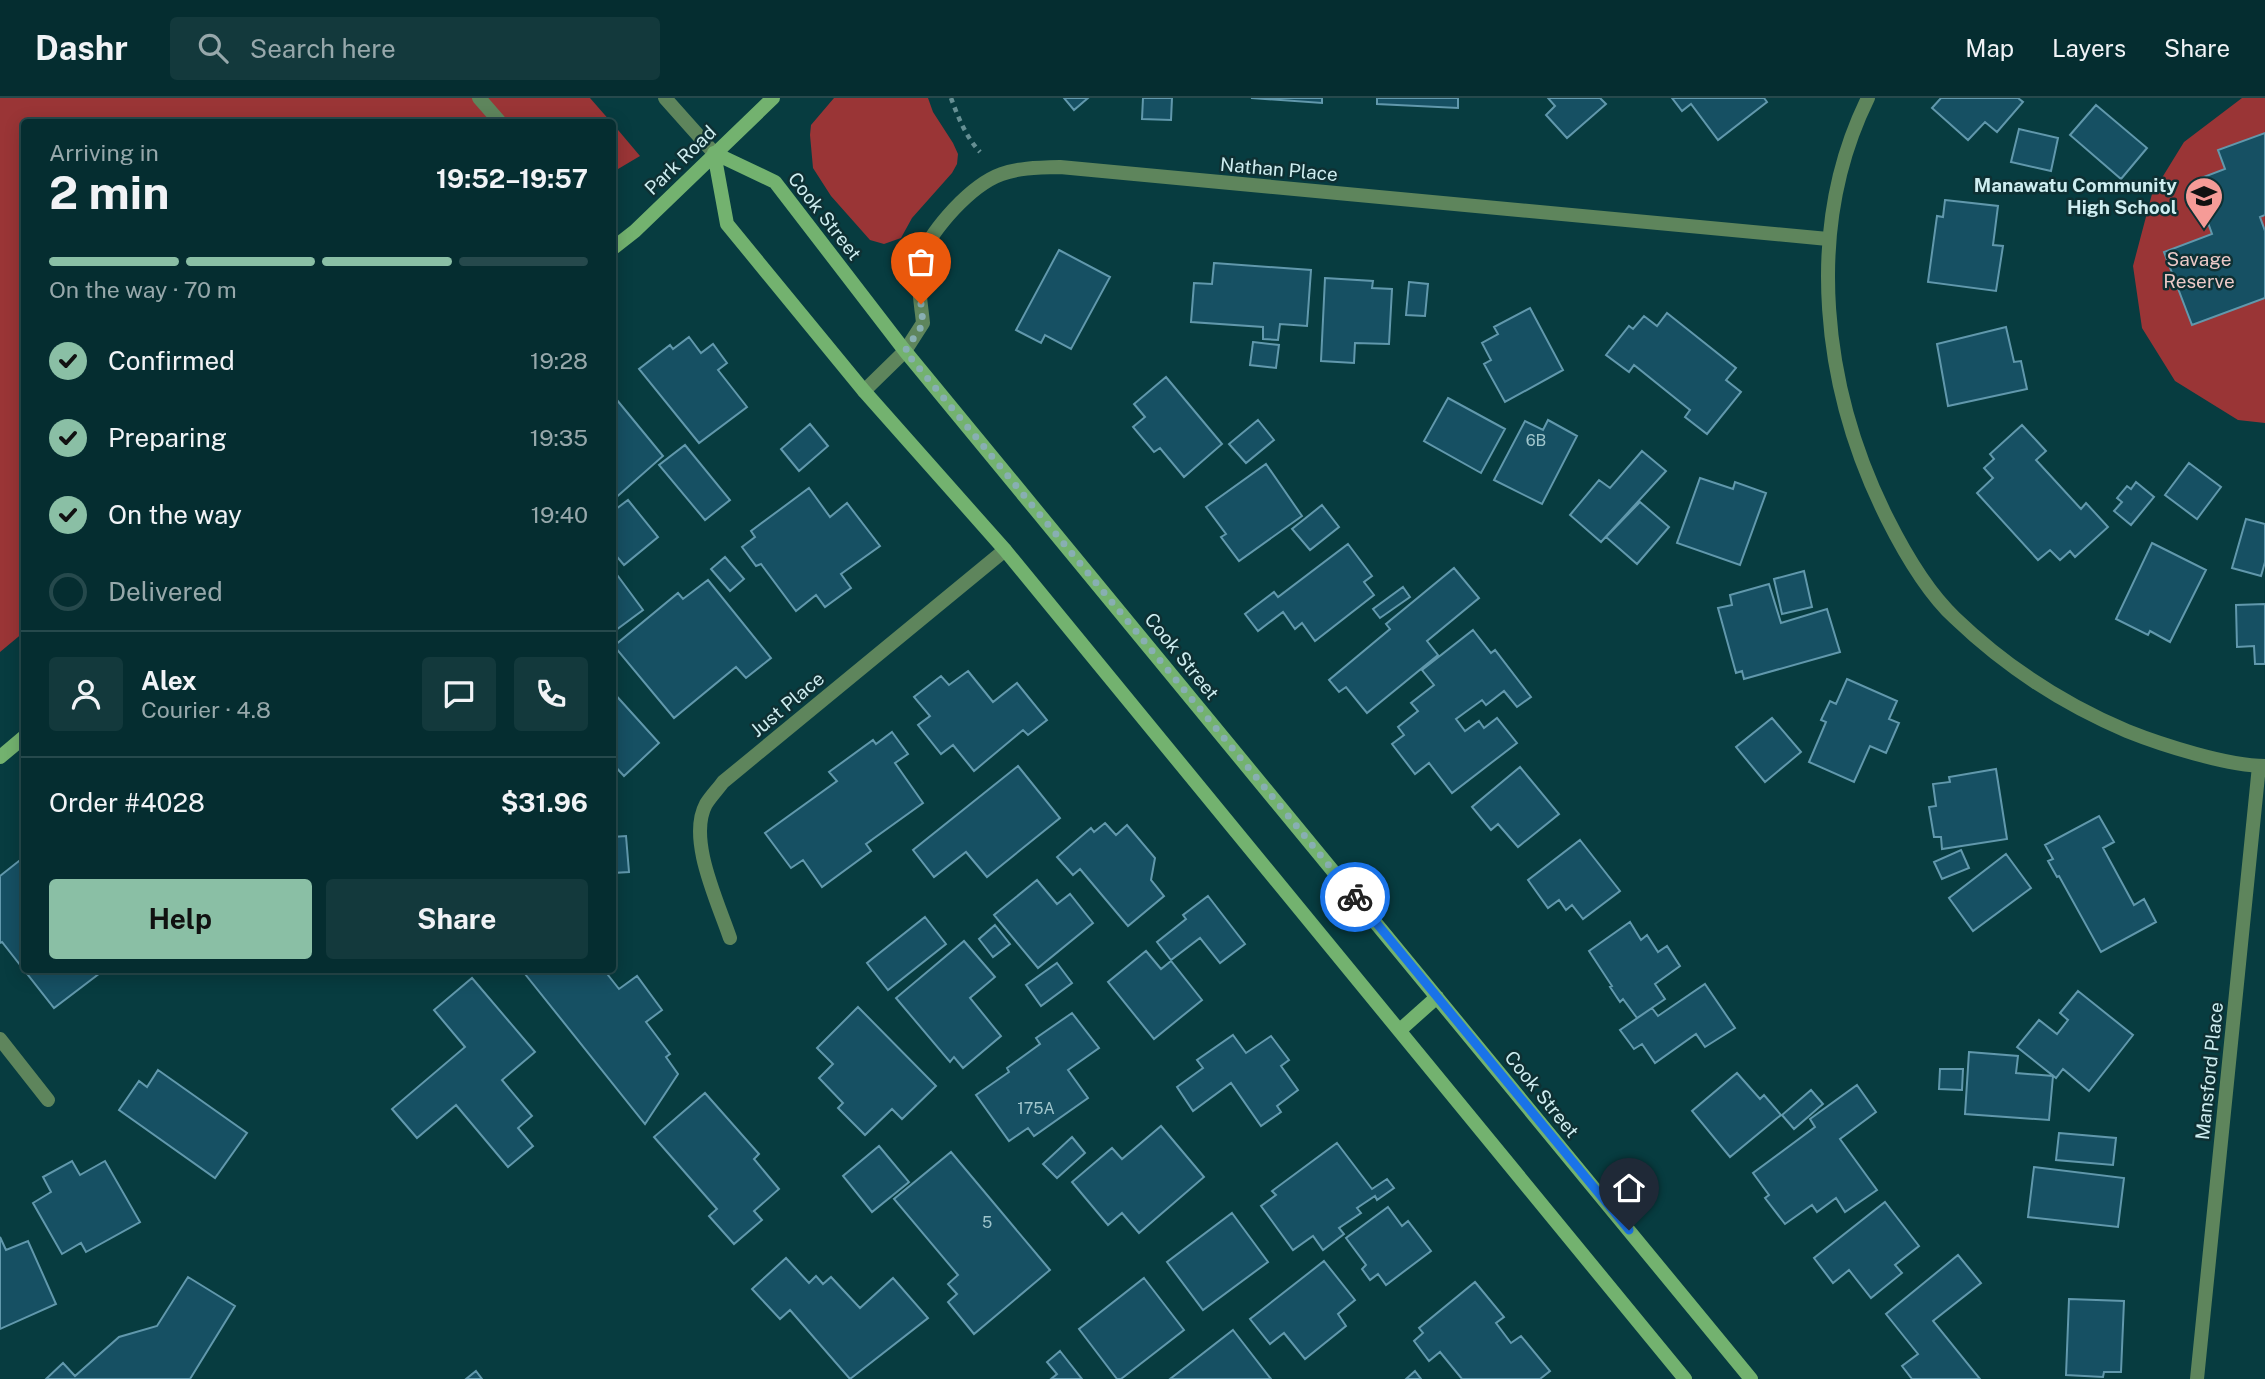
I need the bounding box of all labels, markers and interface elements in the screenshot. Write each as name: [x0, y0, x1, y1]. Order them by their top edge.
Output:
search box: [170, 17, 660, 80]
text: Dashr: [35, 29, 128, 67]
icon: search: [194, 29, 232, 67]
text: Search here: [250, 33, 396, 64]
text: Map: [1965, 34, 2014, 62]
text: Layers: [2052, 34, 2126, 62]
text: Share: [2164, 34, 2230, 62]
street label: Park Road: [640, 121, 720, 199]
text: Arriving in: [49, 139, 159, 166]
street label: Nathan Place: [1219, 153, 1339, 185]
text: 19:52–19:57: [436, 163, 588, 194]
text: 2 min: [49, 165, 169, 219]
street label: Cook Street: [784, 168, 866, 264]
place label: Manawatu Community High School: [1974, 174, 2177, 218]
school or university icon: Manawatu Community High School: [2183, 175, 2225, 230]
pin: [891, 232, 951, 304]
icon: bag: [902, 243, 940, 281]
park label: Savage Reserve: [2163, 248, 2235, 292]
text: On the way · 70 m: [49, 276, 237, 303]
icon: check: [49, 342, 87, 380]
text: Confirmed: [108, 345, 235, 376]
text: 19:28: [530, 347, 588, 374]
icon: check: [49, 419, 87, 457]
text: Preparing: [108, 422, 227, 453]
text: 19:35: [530, 424, 588, 451]
house number: 6B: [1526, 431, 1546, 450]
icon: check: [49, 496, 87, 534]
text: On the way: [108, 499, 242, 530]
text: 19:40: [531, 501, 588, 528]
text: Delivered: [108, 576, 223, 607]
street label: Cook Street: [1140, 608, 1224, 704]
button: person: [49, 657, 123, 731]
button: chat: [422, 657, 496, 731]
button: phone: [514, 657, 588, 731]
text: Alex: [141, 665, 197, 696]
street label: Just Place: [746, 667, 828, 741]
text: Courier · 4.8: [141, 696, 271, 723]
text: Order #4028: [49, 787, 205, 818]
text: $31.96: [501, 787, 588, 818]
courier: [1320, 862, 1390, 932]
icon: bike: [1336, 878, 1374, 916]
button: Help: [49, 879, 312, 959]
button: Share: [326, 879, 588, 959]
street label: Mansford Place: [2191, 1001, 2227, 1141]
street label: Cook Street: [1500, 1046, 1584, 1142]
house number: 175A: [1017, 1099, 1055, 1118]
pin: [1599, 1158, 1659, 1230]
icon: home: [1610, 1169, 1648, 1207]
house number: 5: [982, 1213, 992, 1232]

